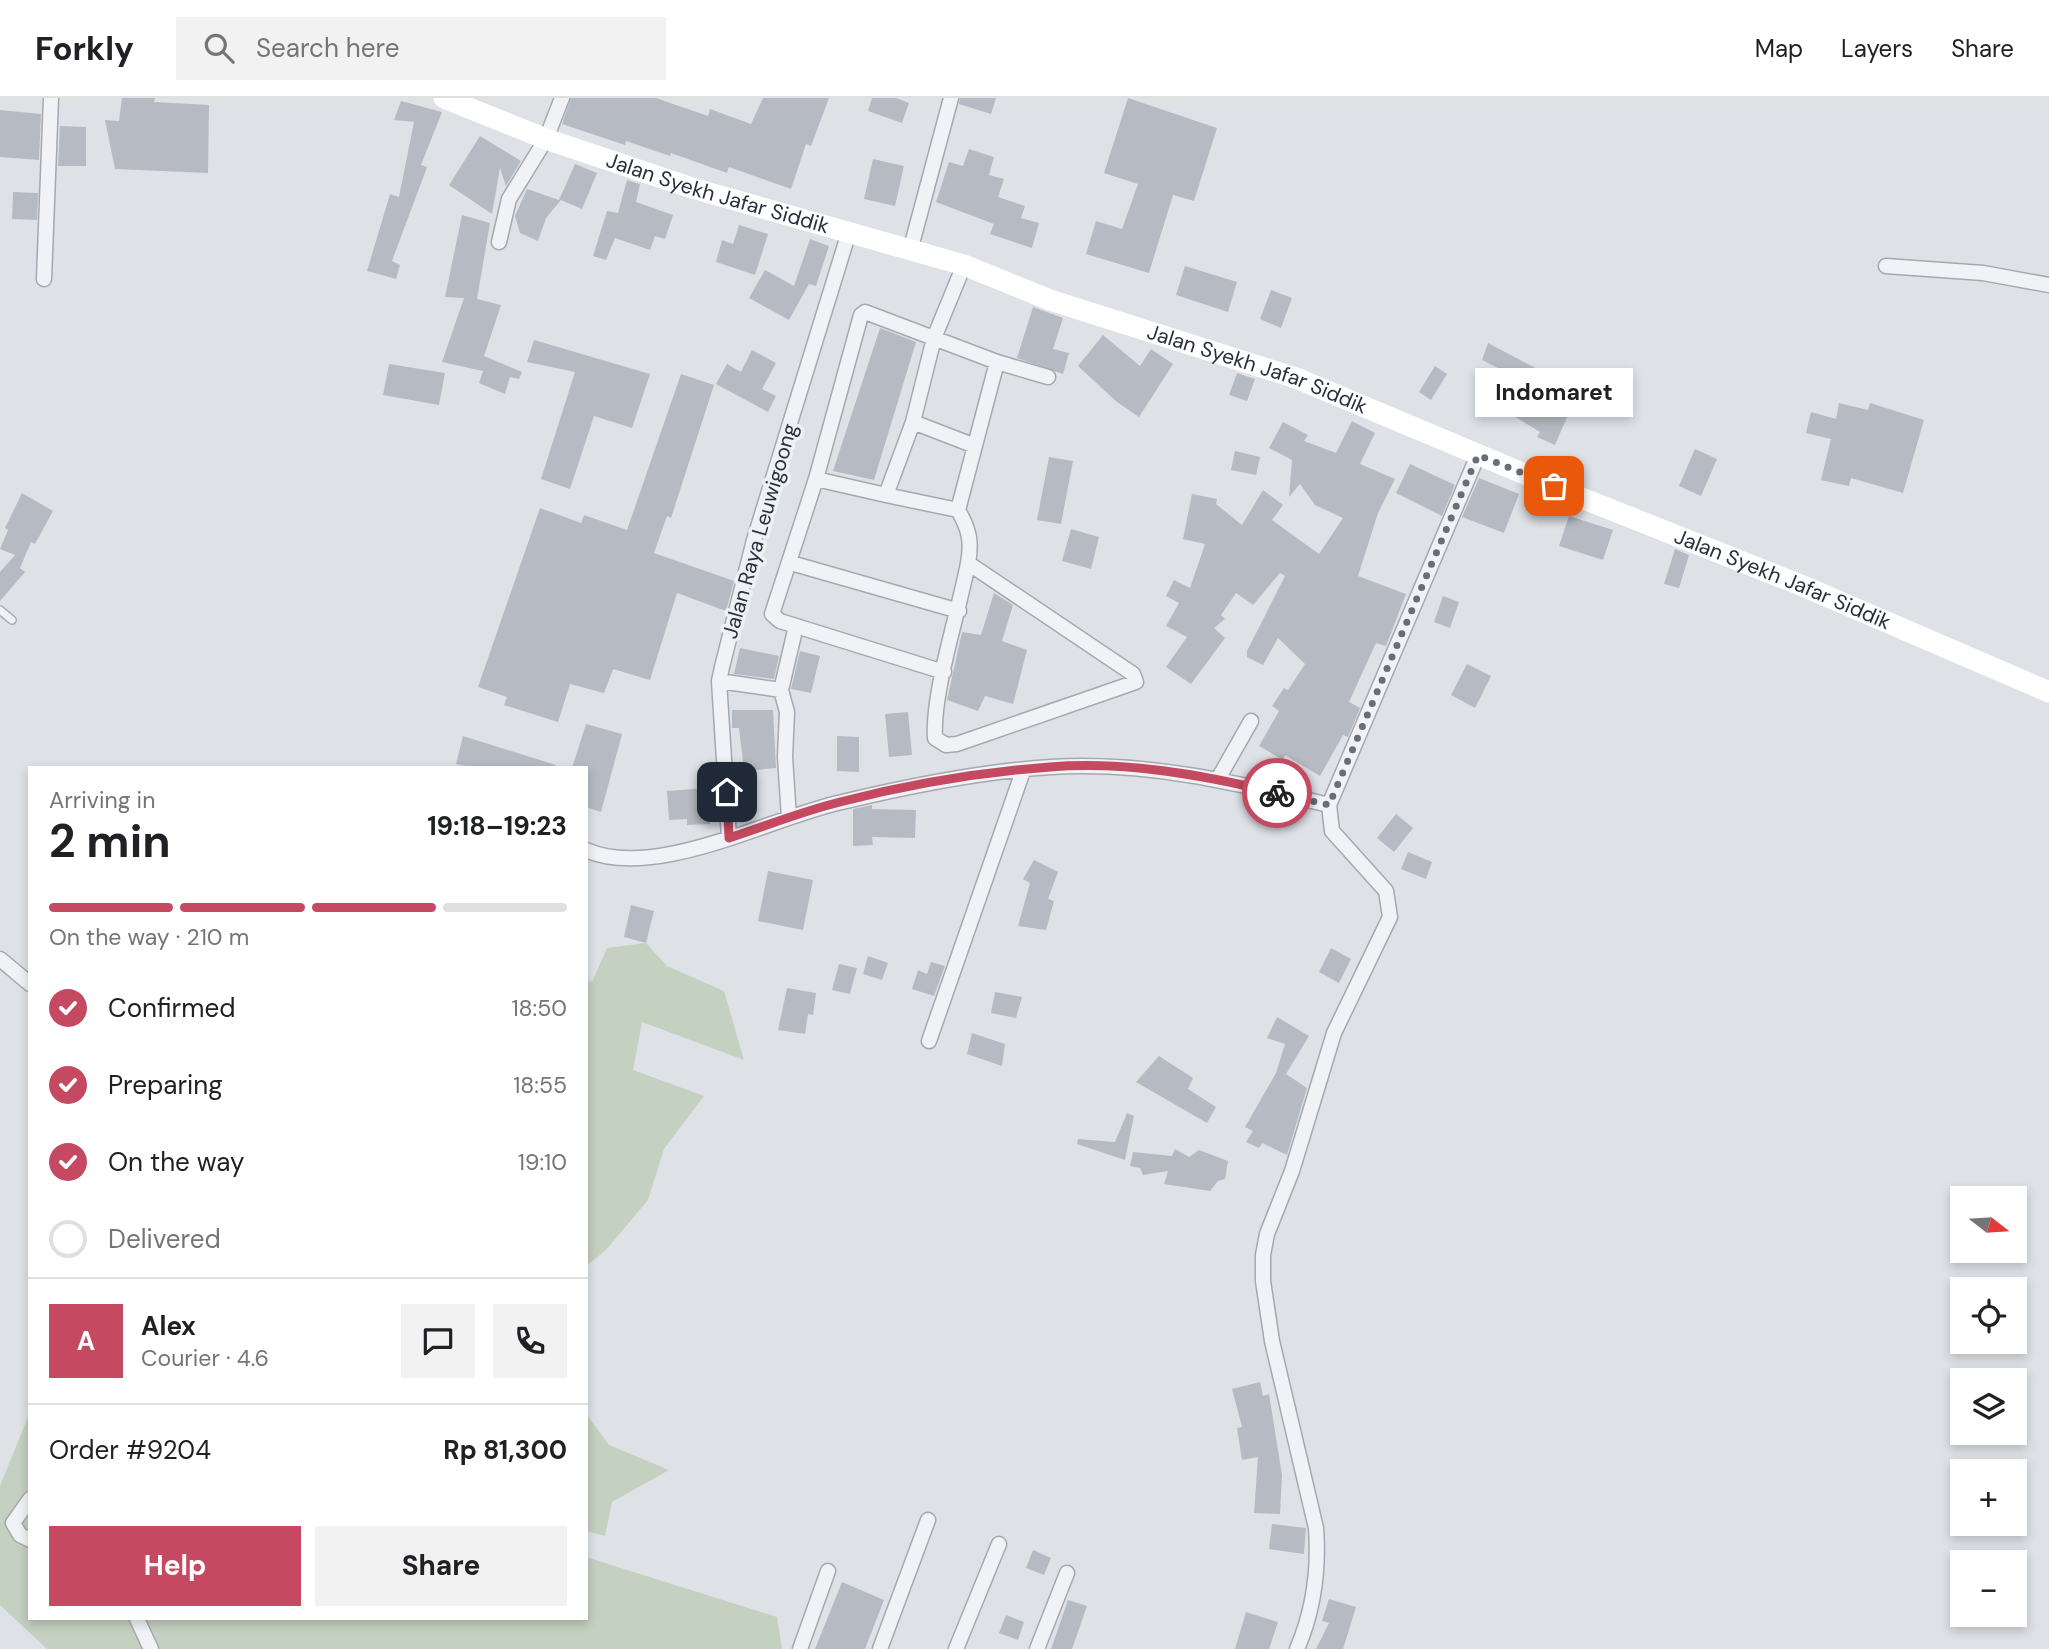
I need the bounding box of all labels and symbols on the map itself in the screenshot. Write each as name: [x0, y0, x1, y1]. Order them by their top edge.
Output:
street label: Jalan Syekh Jafar Siddik: [602, 146, 833, 240]
street label: Jalan Syekh Jafar Siddik: [1144, 318, 1372, 421]
callout: Indomaret: [1475, 367, 1633, 416]
street label: Jalan Raya Leuwigoong: [716, 420, 804, 642]
pin: [1524, 456, 1584, 516]
street label: Jalan Syekh Jafar Siddik: [1670, 522, 1895, 636]
courier: [1242, 758, 1312, 828]
pin: [697, 762, 757, 822]
north arrow: [1950, 1186, 2026, 1264]

